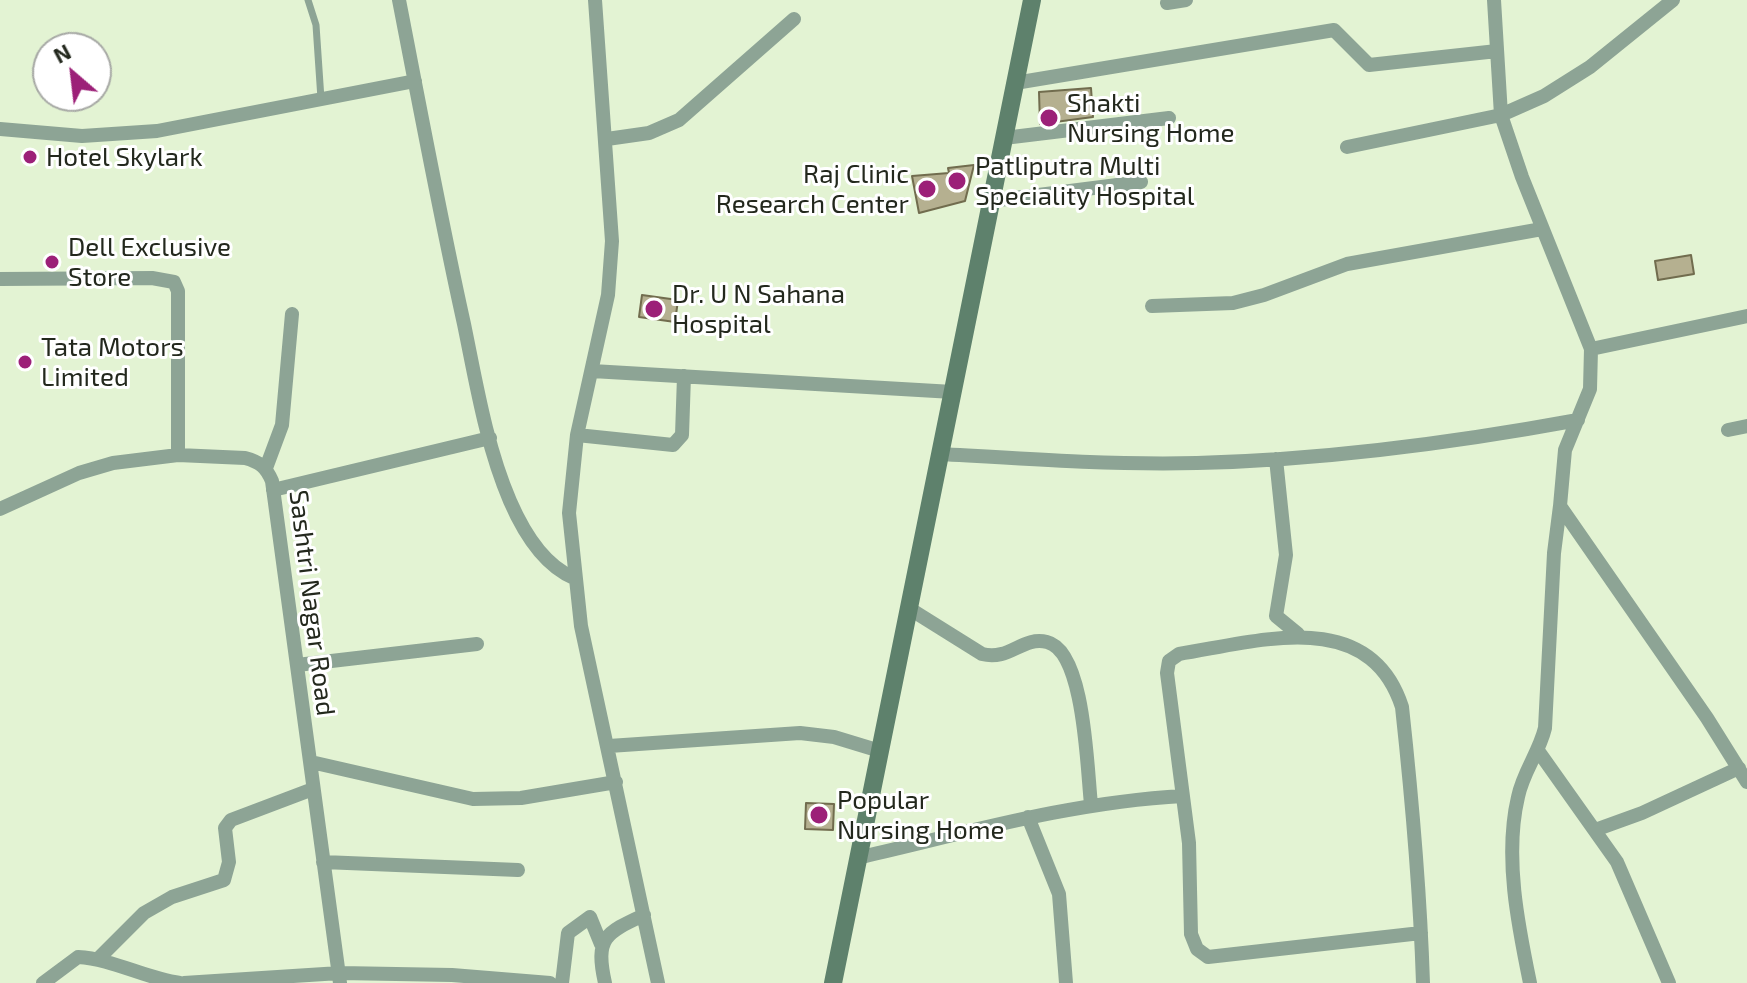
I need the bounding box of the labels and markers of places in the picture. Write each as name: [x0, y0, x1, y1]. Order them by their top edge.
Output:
place label: Shakti Nursing Home: [1067, 87, 1235, 148]
marker: Shakti Nursing Home: [1038, 107, 1060, 129]
place label: Hotel Skylark: [46, 141, 203, 173]
marker: Hotel Skylark: [21, 148, 39, 166]
place label: Patliputra Multi Speciality Hospital: [975, 150, 1194, 212]
place label: Raj Clinic Research Center: [716, 158, 909, 220]
marker: Patliputra Multi Speciality Hospital: [946, 170, 968, 192]
marker: Raj Clinic Research Center: [916, 178, 938, 200]
place label: Dell Exclusive Store: [68, 231, 231, 292]
marker: Dell Exclusive Store: [43, 253, 61, 271]
place label: Dr. U N Sahana Hospital: [672, 278, 845, 340]
marker: Dr. U N Sahana Hospital: [643, 298, 665, 320]
place label: Tata Motors Limited: [41, 331, 184, 392]
marker: Tata Motors Limited: [16, 353, 34, 371]
place label: Popular Nursing Home: [837, 784, 1005, 846]
marker: Popular Nursing Home: [808, 804, 830, 826]

